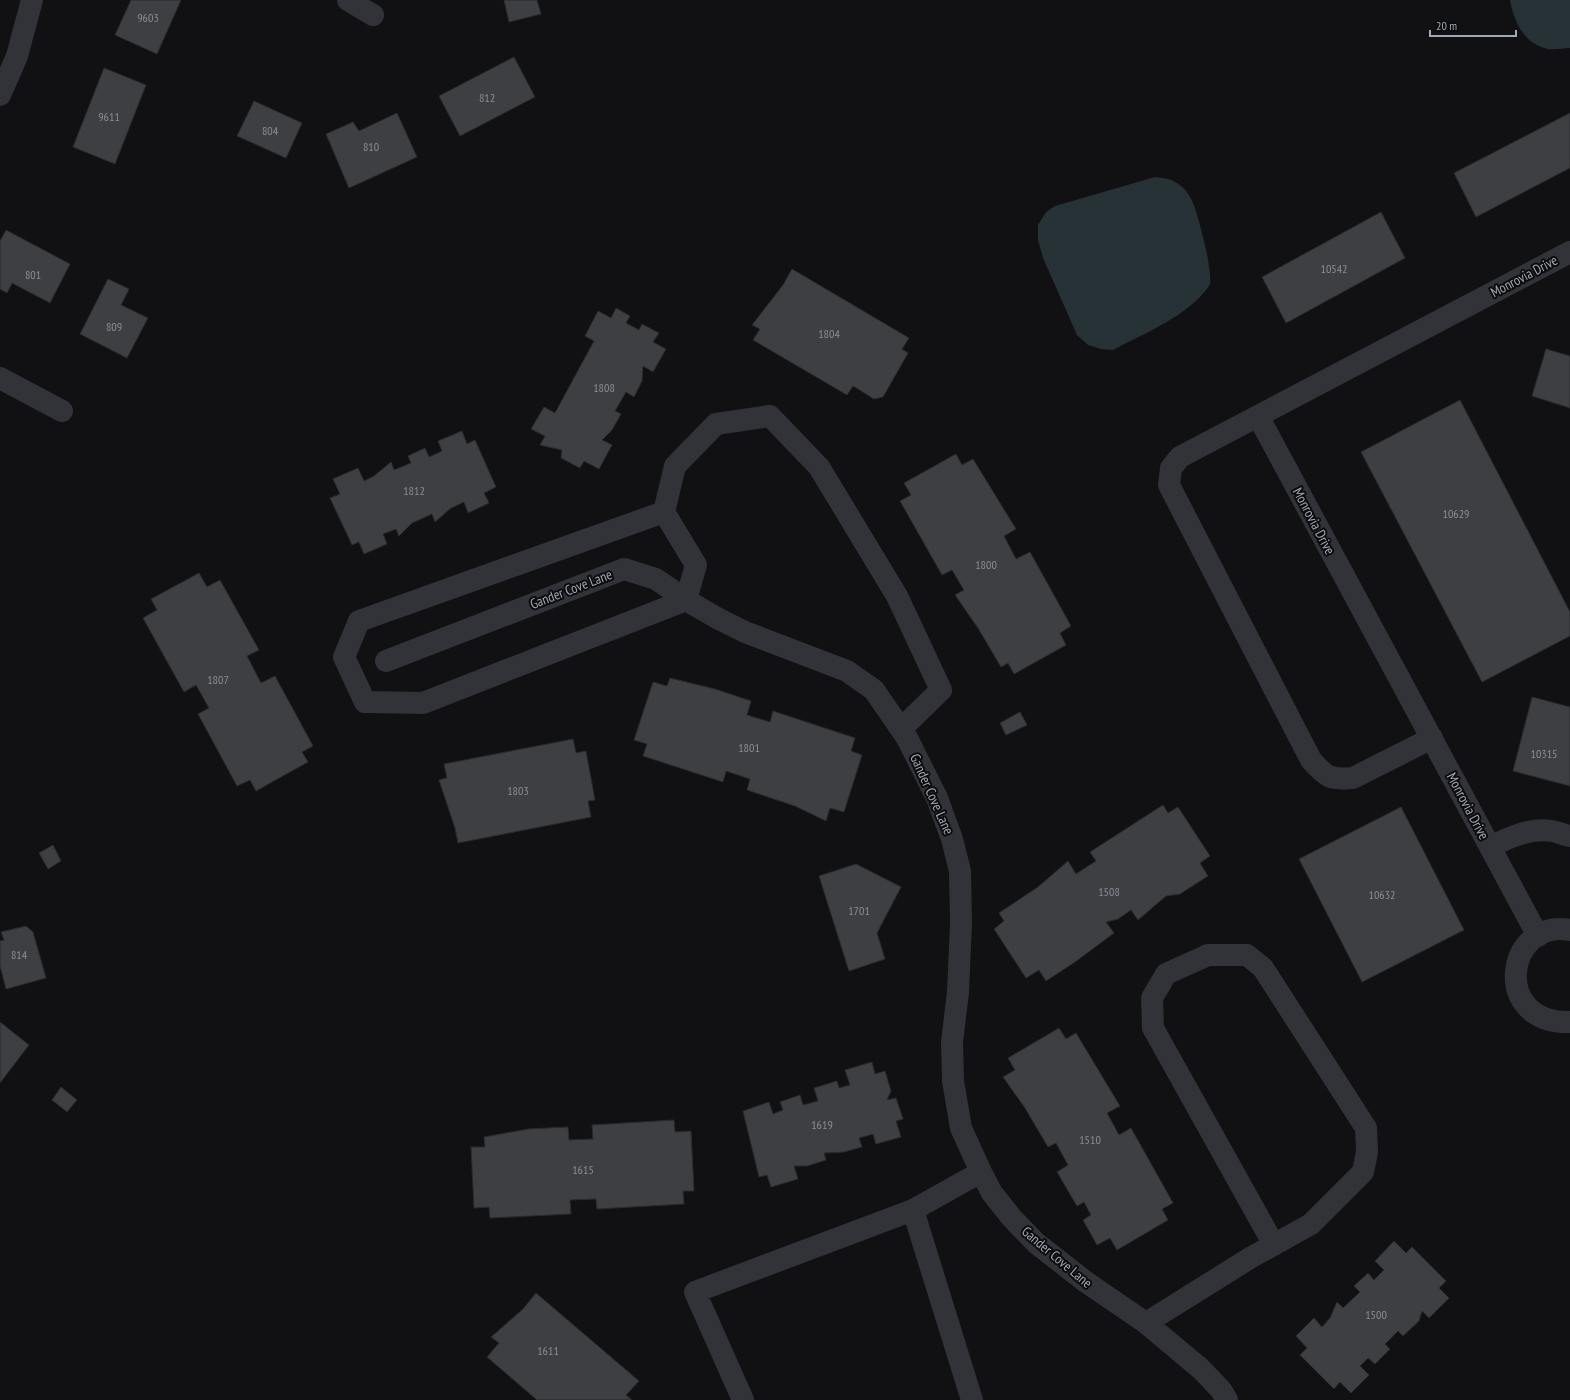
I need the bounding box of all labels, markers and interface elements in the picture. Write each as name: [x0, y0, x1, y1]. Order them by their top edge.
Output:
house number: 9603: [137, 10, 159, 25]
scale bar: [1430, 12, 1516, 38]
text: 20 m: [1436, 18, 1457, 33]
house number: 812: [479, 90, 495, 105]
house number: 9611: [98, 109, 120, 124]
house number: 804: [262, 123, 279, 138]
house number: 810: [363, 139, 379, 154]
street label: Monrovia Drive: [1487, 251, 1561, 301]
house number: 10542: [1320, 261, 1348, 276]
house number: 801: [25, 267, 41, 282]
house number: 809: [106, 319, 122, 334]
house number: 1804: [818, 326, 840, 341]
house number: 1808: [593, 380, 615, 395]
house number: 1812: [403, 483, 425, 498]
street label: Monrovia Drive: [1289, 484, 1339, 558]
house number: 10629: [1442, 506, 1470, 521]
house number: 1800: [975, 557, 997, 572]
street label: Gander Cove Lane: [527, 565, 615, 613]
house number: 1807: [207, 672, 229, 687]
house number: 1801: [738, 740, 760, 755]
house number: 10315: [1530, 746, 1558, 761]
street label: Gander Cove Lane: [906, 751, 958, 837]
street label: Monrovia Drive: [1443, 769, 1493, 843]
house number: 1803: [507, 783, 529, 798]
house number: 1508: [1098, 884, 1120, 899]
house number: 10632: [1368, 887, 1396, 902]
house number: 1701: [848, 903, 870, 918]
house number: 814: [11, 947, 28, 962]
house number: 1619: [811, 1117, 833, 1132]
house number: 1510: [1079, 1132, 1101, 1147]
house number: 1615: [572, 1162, 594, 1177]
street label: Gander Cove Lane: [1018, 1222, 1096, 1292]
house number: 1500: [1365, 1307, 1387, 1322]
house number: 1611: [537, 1343, 559, 1358]

